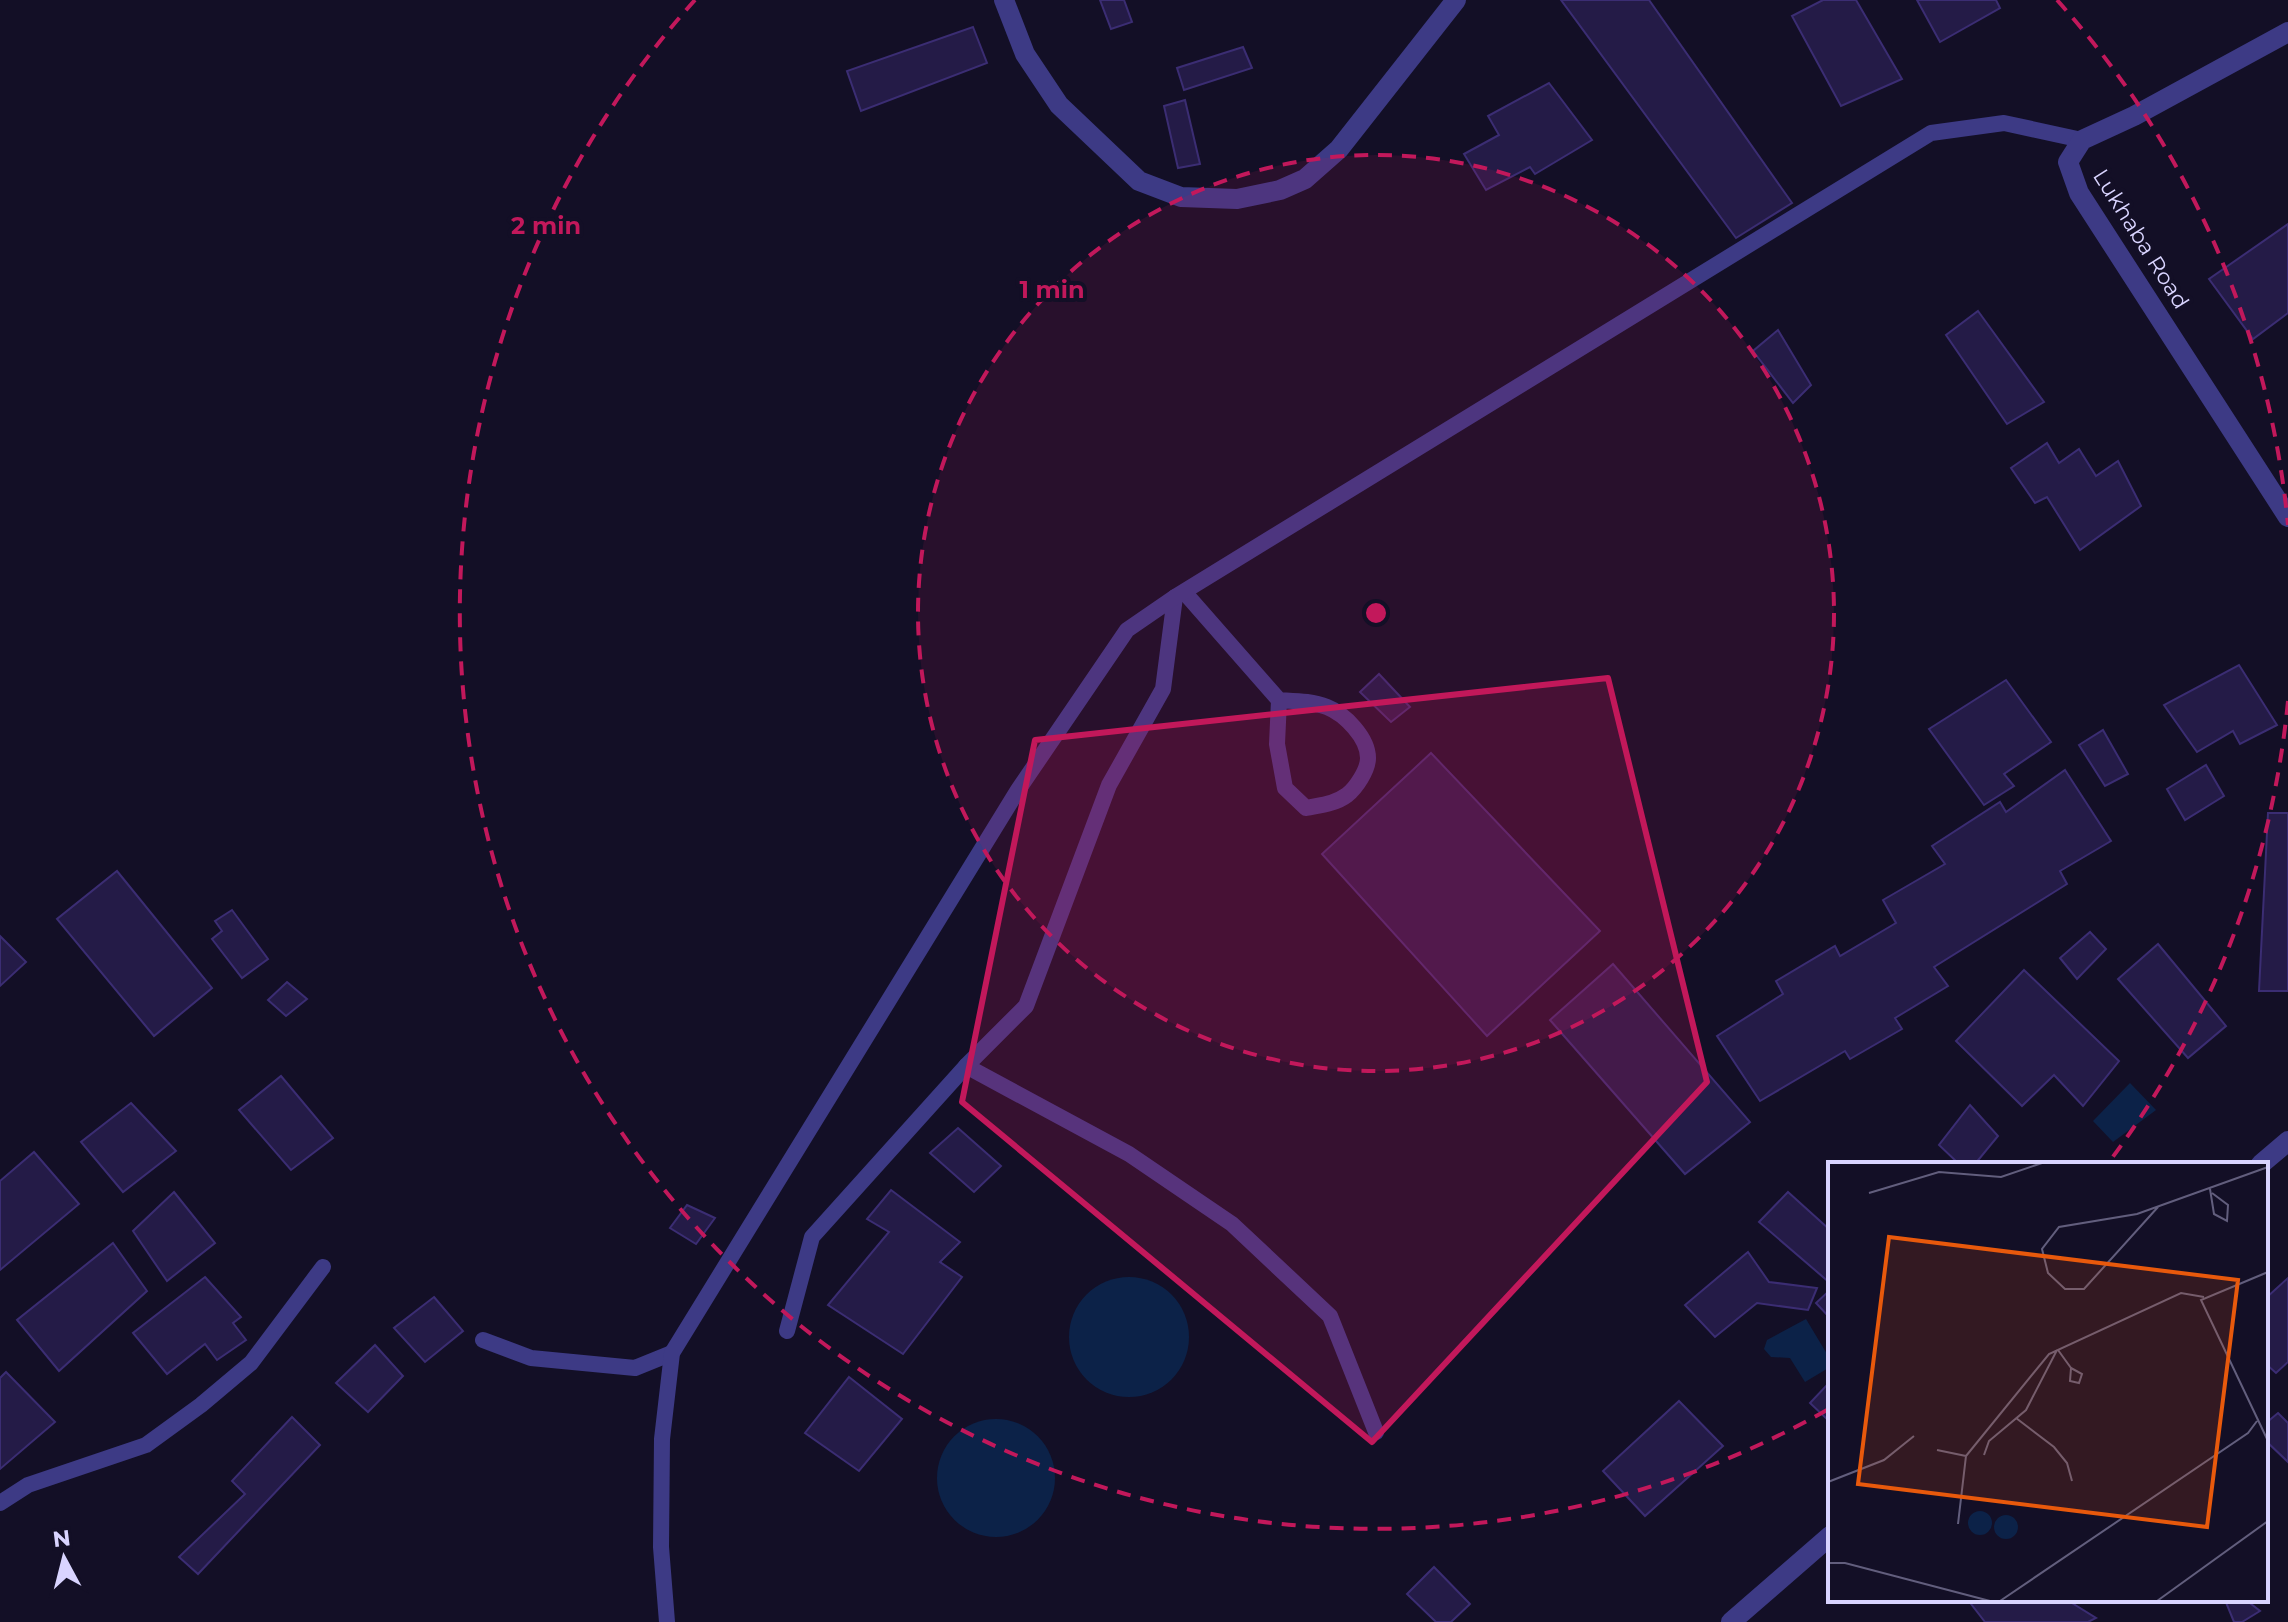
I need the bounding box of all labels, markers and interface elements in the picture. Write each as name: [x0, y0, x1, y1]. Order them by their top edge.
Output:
street label: Lukhaba Road: [2087, 164, 2195, 314]
text: 2 min: [511, 211, 581, 240]
text: 1 min: [1019, 275, 1085, 304]
centre of rings: [1362, 599, 1390, 627]
inset map: [1828, 1162, 2268, 1602]
north arrow: [24, 1518, 104, 1598]
text: N: [51, 1524, 72, 1553]

